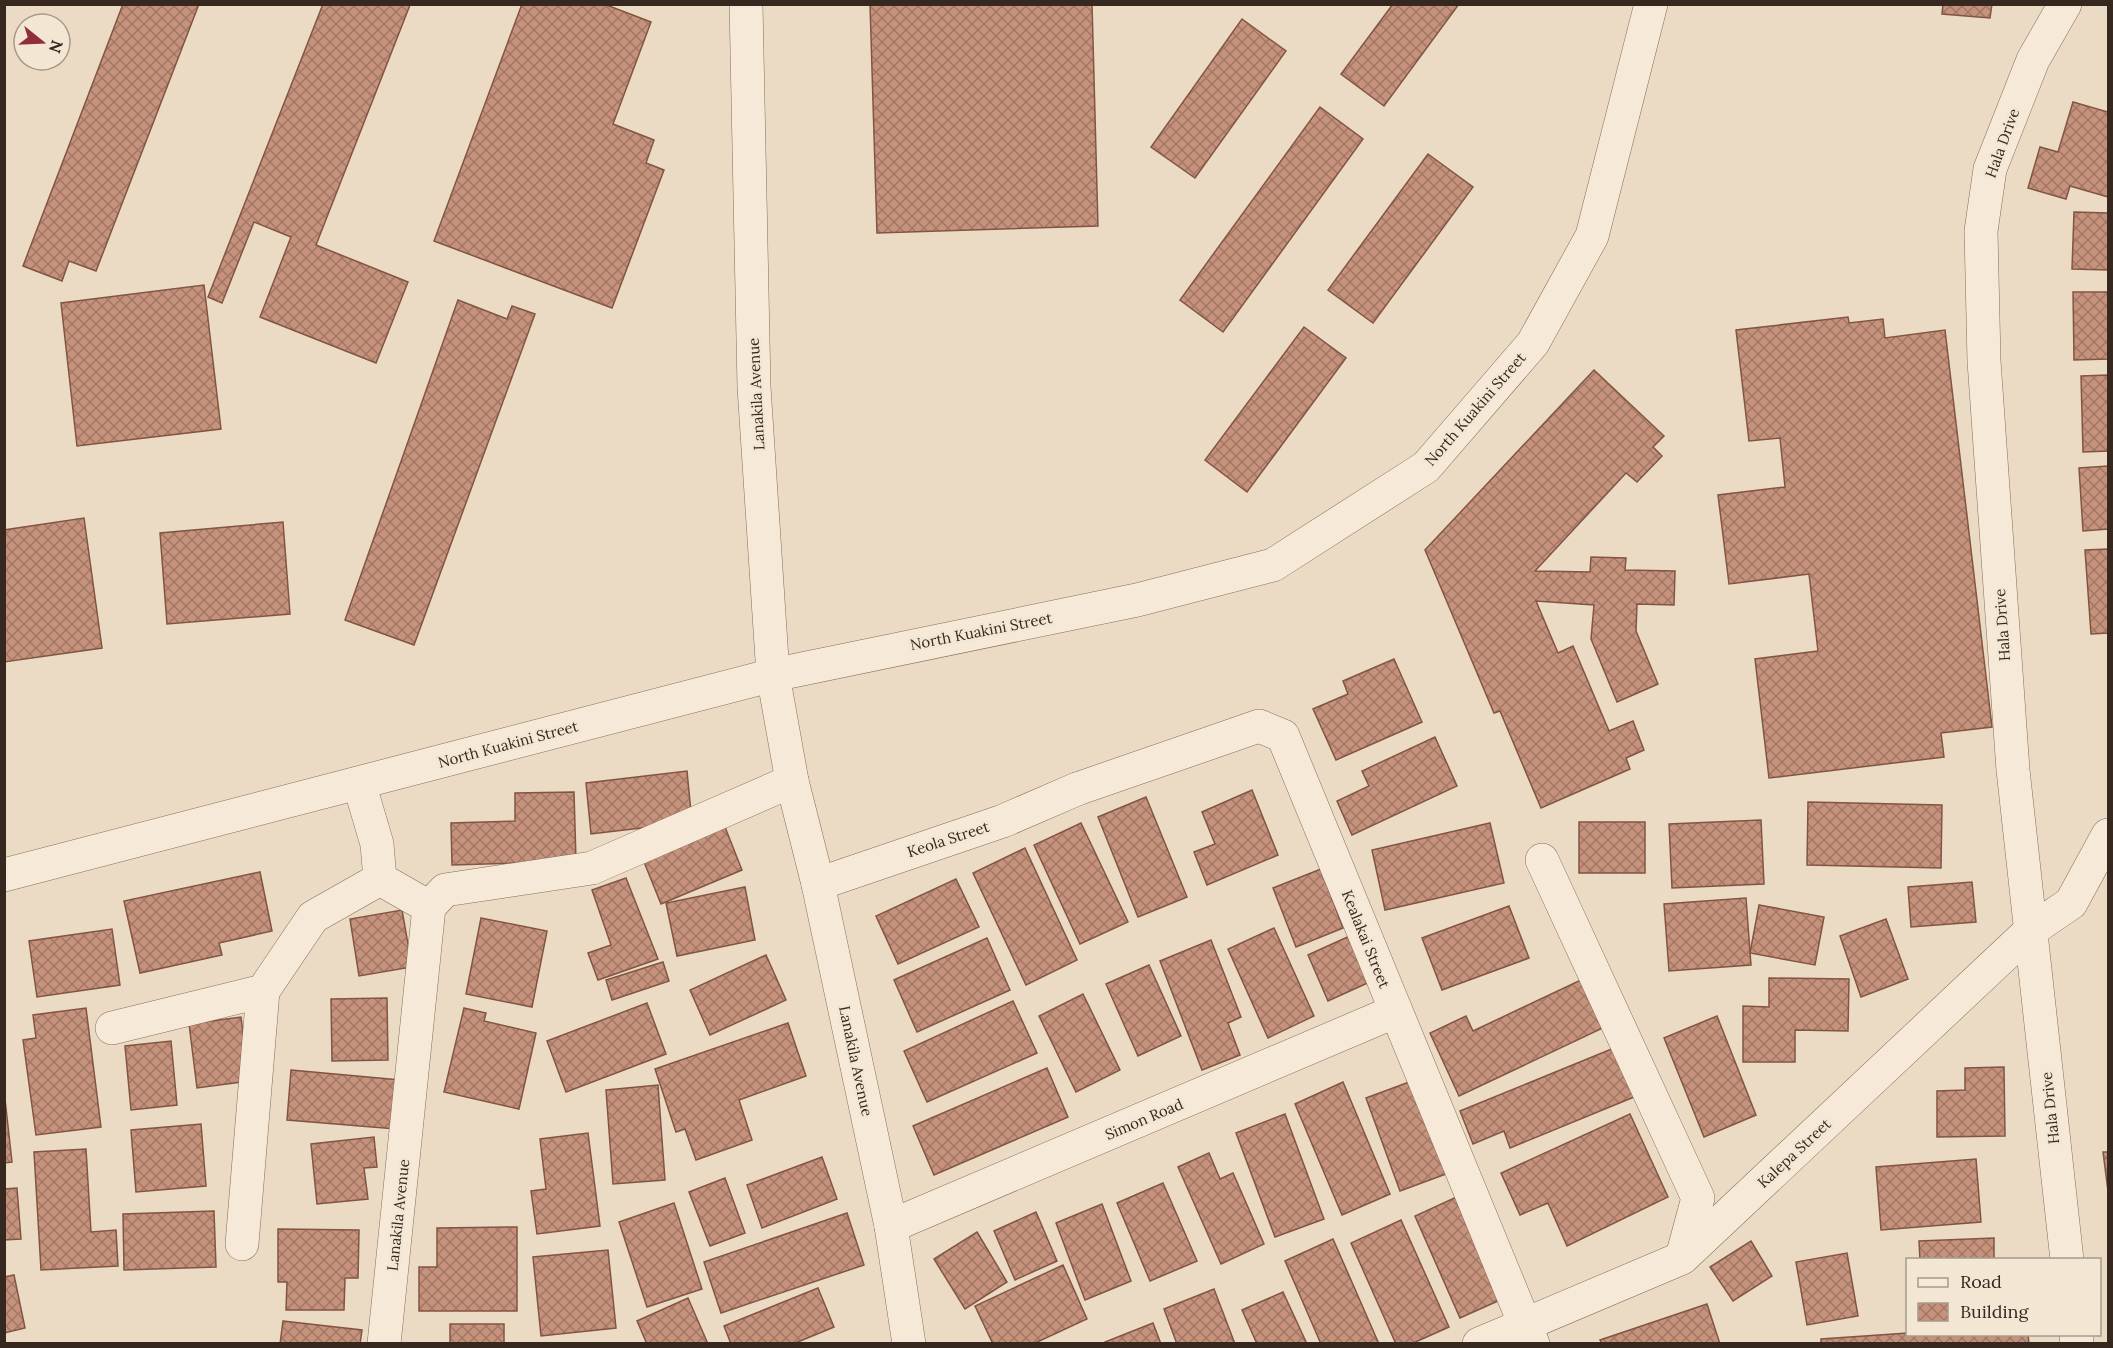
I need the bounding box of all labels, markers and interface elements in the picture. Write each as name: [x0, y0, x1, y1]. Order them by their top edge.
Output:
north arrow: [12, 12, 72, 72]
text: N: [45, 38, 68, 56]
street label: Hala Drive: [1981, 106, 2023, 180]
street label: Lanakila Avenue: [744, 337, 768, 451]
street label: North Kuakini Street: [1421, 348, 1530, 470]
street label: Hala Drive: [1990, 588, 2014, 662]
street label: North Kuakini Street: [908, 608, 1054, 654]
street label: North Kuakini Street: [436, 716, 580, 772]
street label: Keola Street: [905, 817, 992, 861]
street label: Kealakai Street: [1338, 887, 1394, 991]
street label: Lanakila Avenue: [835, 1004, 877, 1118]
street label: Hala Drive: [2037, 1071, 2063, 1145]
street label: Simon Road: [1102, 1094, 1186, 1144]
street label: Kalepa Street: [1753, 1114, 1835, 1192]
street label: Lanakila Avenue: [383, 1158, 413, 1272]
legend: [1906, 1258, 2101, 1336]
text: Road: [1960, 1270, 2002, 1293]
text: Building: [1960, 1300, 2030, 1323]

